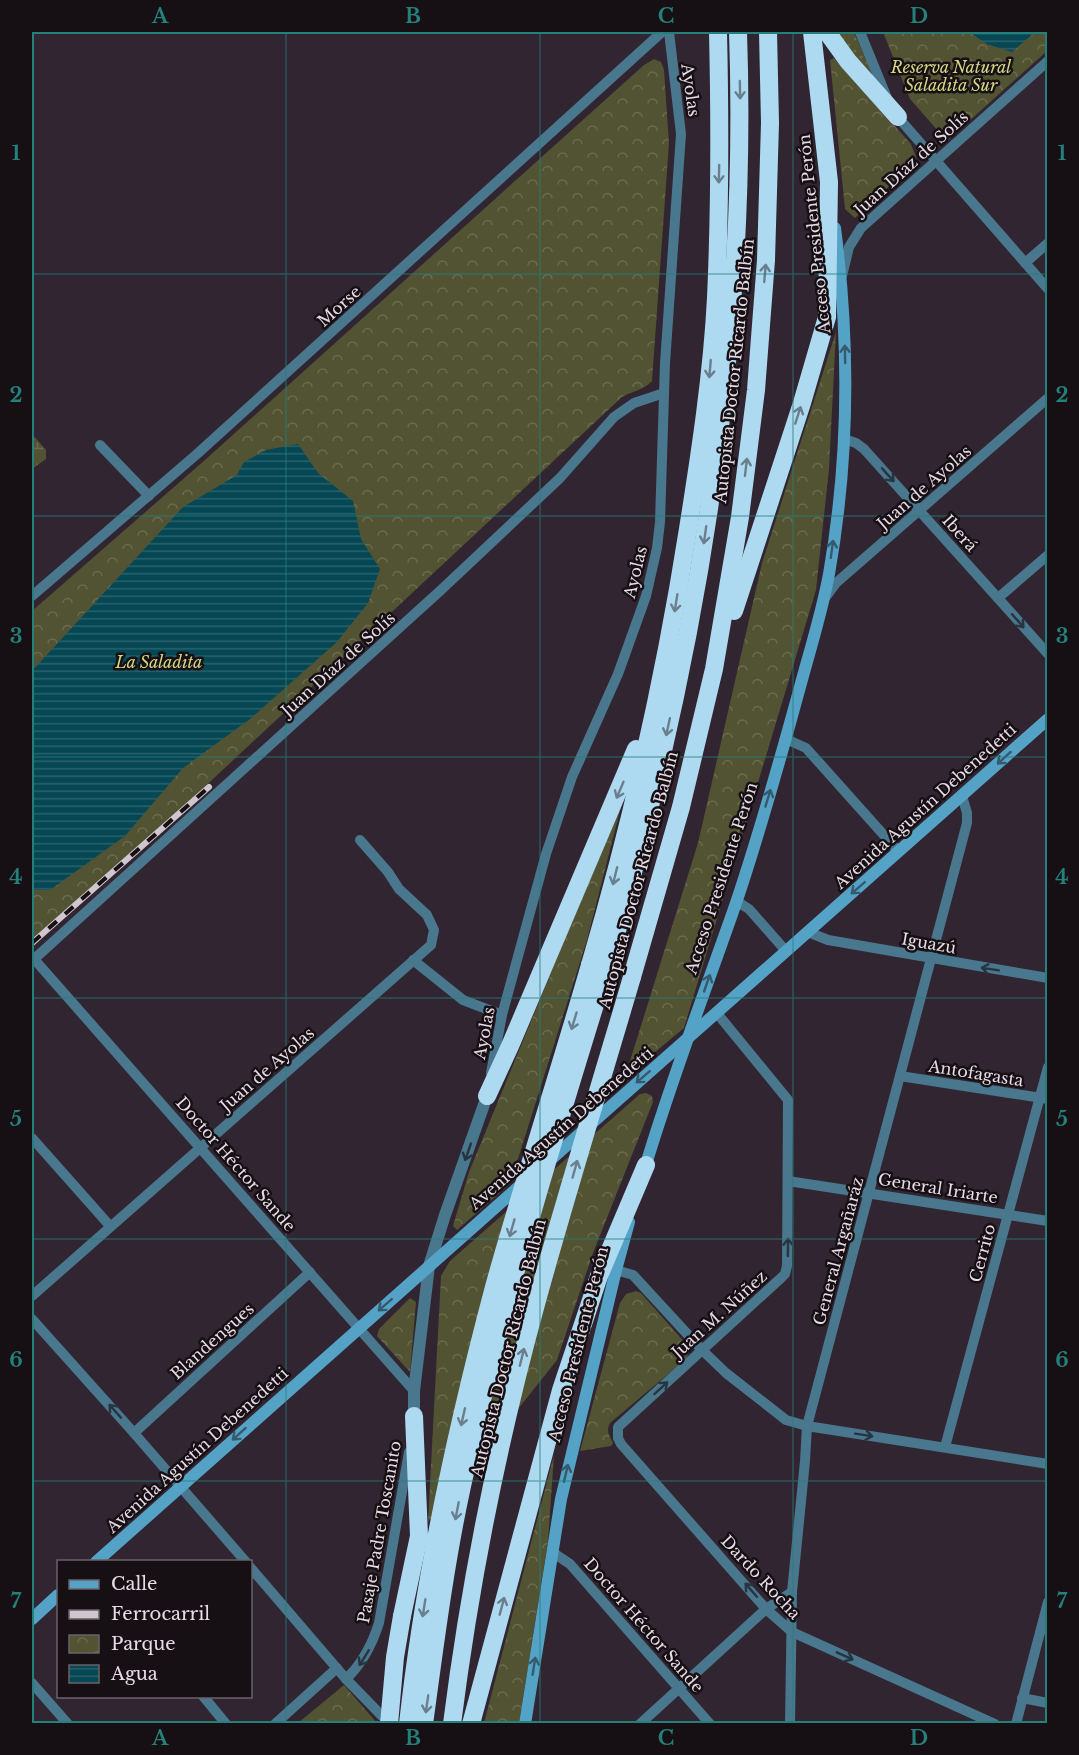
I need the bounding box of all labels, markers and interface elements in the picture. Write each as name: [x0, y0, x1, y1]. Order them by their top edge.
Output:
text: A: [151, 4, 169, 28]
text: B: [405, 4, 421, 28]
text: C: [658, 4, 674, 28]
text: D: [910, 4, 928, 28]
park label: Reserva Natural Saladita Sur: [890, 57, 1012, 95]
street label: Ayolas: [677, 61, 705, 118]
one-way arrow: [734, 79, 745, 99]
street label: Juan Díaz de Solís: [848, 107, 972, 221]
street label: Acceso Presidente Perón: [794, 133, 835, 336]
text: 1: [12, 141, 21, 165]
text: 1: [1058, 141, 1067, 165]
one-way arrow: [714, 163, 725, 183]
street label: Autopista Doctor Ricardo Balbín: [710, 238, 758, 505]
one-way arrow: [760, 263, 771, 283]
street label: Morse: [313, 281, 365, 331]
one-way arrow: [839, 345, 851, 365]
one-way arrow: [704, 358, 715, 378]
text: 2: [9, 383, 23, 407]
text: 2: [1055, 383, 1069, 407]
one-way arrow: [793, 406, 804, 425]
street label: Juan de Ayolas: [871, 441, 975, 535]
one-way arrow: [741, 457, 752, 477]
one-way arrow: [881, 467, 895, 482]
street label: Iberá: [938, 510, 982, 556]
one-way arrow: [700, 525, 711, 545]
one-way arrow: [827, 539, 838, 559]
street label: Ayolas: [619, 544, 651, 601]
one-way arrow: [671, 593, 682, 613]
street label: Juan Díaz de Solís: [275, 608, 399, 722]
one-way arrow: [1011, 613, 1025, 628]
text: 3: [10, 624, 22, 648]
text: 3: [1056, 624, 1068, 648]
park label: La Saladita: [114, 652, 203, 672]
one-way arrow: [662, 717, 674, 736]
street label: Avenida Agustín Debenedetti: [829, 719, 1020, 894]
street label: Autopista Doctor Ricardo Balbín: [594, 749, 682, 1012]
one-way arrow: [997, 751, 1012, 765]
street label: Acceso Presidente Perón: [680, 780, 761, 977]
one-way arrow: [614, 781, 625, 799]
one-way arrow: [763, 789, 774, 808]
text: 4: [9, 865, 23, 889]
text: 4: [1055, 865, 1069, 889]
one-way arrow: [608, 866, 620, 885]
one-way arrow: [851, 881, 866, 895]
street label: Iguazú: [900, 928, 958, 958]
one-way arrow: [980, 963, 1000, 974]
one-way arrow: [703, 975, 714, 993]
street label: Ayolas: [469, 1005, 499, 1062]
one-way arrow: [568, 1011, 579, 1030]
street label: Juan de Ayolas: [214, 1023, 318, 1117]
street label: Avenida Agustín Debenedetti: [464, 1042, 658, 1214]
street label: Antofagasta: [926, 1055, 1025, 1090]
one-way arrow: [636, 1070, 651, 1084]
street label: Doctor Héctor Sande: [172, 1092, 300, 1236]
text: 5: [10, 1107, 22, 1131]
text: 5: [1056, 1107, 1068, 1131]
one-way arrow: [461, 1142, 472, 1160]
one-way arrow: [570, 1160, 582, 1179]
street label: General Iriarte: [877, 1169, 999, 1207]
street label: General Argañaráz: [809, 1175, 867, 1327]
street label: Autopista Doctor Ricardo Balbín: [466, 1217, 550, 1480]
one-way arrow: [506, 1218, 517, 1237]
street label: Cerrito: [965, 1222, 999, 1284]
one-way arrow: [782, 1238, 794, 1258]
street label: Acceso Presidente Perón: [544, 1244, 612, 1445]
street label: Juan M. Núñez: [666, 1266, 771, 1363]
street label: Blandengues: [166, 1298, 258, 1384]
one-way arrow: [378, 1298, 393, 1312]
text: 6: [9, 1348, 23, 1372]
one-way arrow: [517, 1348, 529, 1367]
text: 6: [1055, 1348, 1069, 1372]
street label: Avenida Agustín Debenedetti: [101, 1363, 292, 1538]
one-way arrow: [653, 1381, 668, 1395]
one-way arrow: [108, 1404, 122, 1419]
one-way arrow: [456, 1407, 468, 1426]
one-way arrow: [232, 1427, 247, 1441]
one-way arrow: [854, 1429, 874, 1440]
street label: Pasaje Padre Toscanito: [353, 1439, 405, 1625]
one-way arrow: [561, 1464, 573, 1483]
one-way arrow: [452, 1501, 463, 1520]
street label: Dardo Rocha: [717, 1531, 805, 1623]
street label: Doctor Héctor Sande: [580, 1553, 708, 1697]
legend: [57, 1560, 252, 1698]
text: Calle: [111, 1573, 157, 1595]
one-way arrow: [744, 1583, 758, 1599]
text: 7: [11, 1589, 22, 1613]
text: 7: [1057, 1589, 1068, 1613]
one-way arrow: [497, 1597, 509, 1616]
one-way arrow: [419, 1598, 430, 1617]
text: Ferrocarril: [111, 1603, 210, 1625]
text: Parque: [111, 1633, 176, 1655]
one-way arrow: [357, 1649, 370, 1666]
one-way arrow: [836, 1651, 854, 1662]
one-way arrow: [529, 1656, 540, 1676]
text: Agua: [110, 1663, 158, 1685]
one-way arrow: [421, 1693, 432, 1713]
text: A: [151, 1726, 169, 1750]
text: B: [405, 1726, 421, 1750]
text: C: [658, 1726, 674, 1750]
text: D: [910, 1726, 928, 1750]

